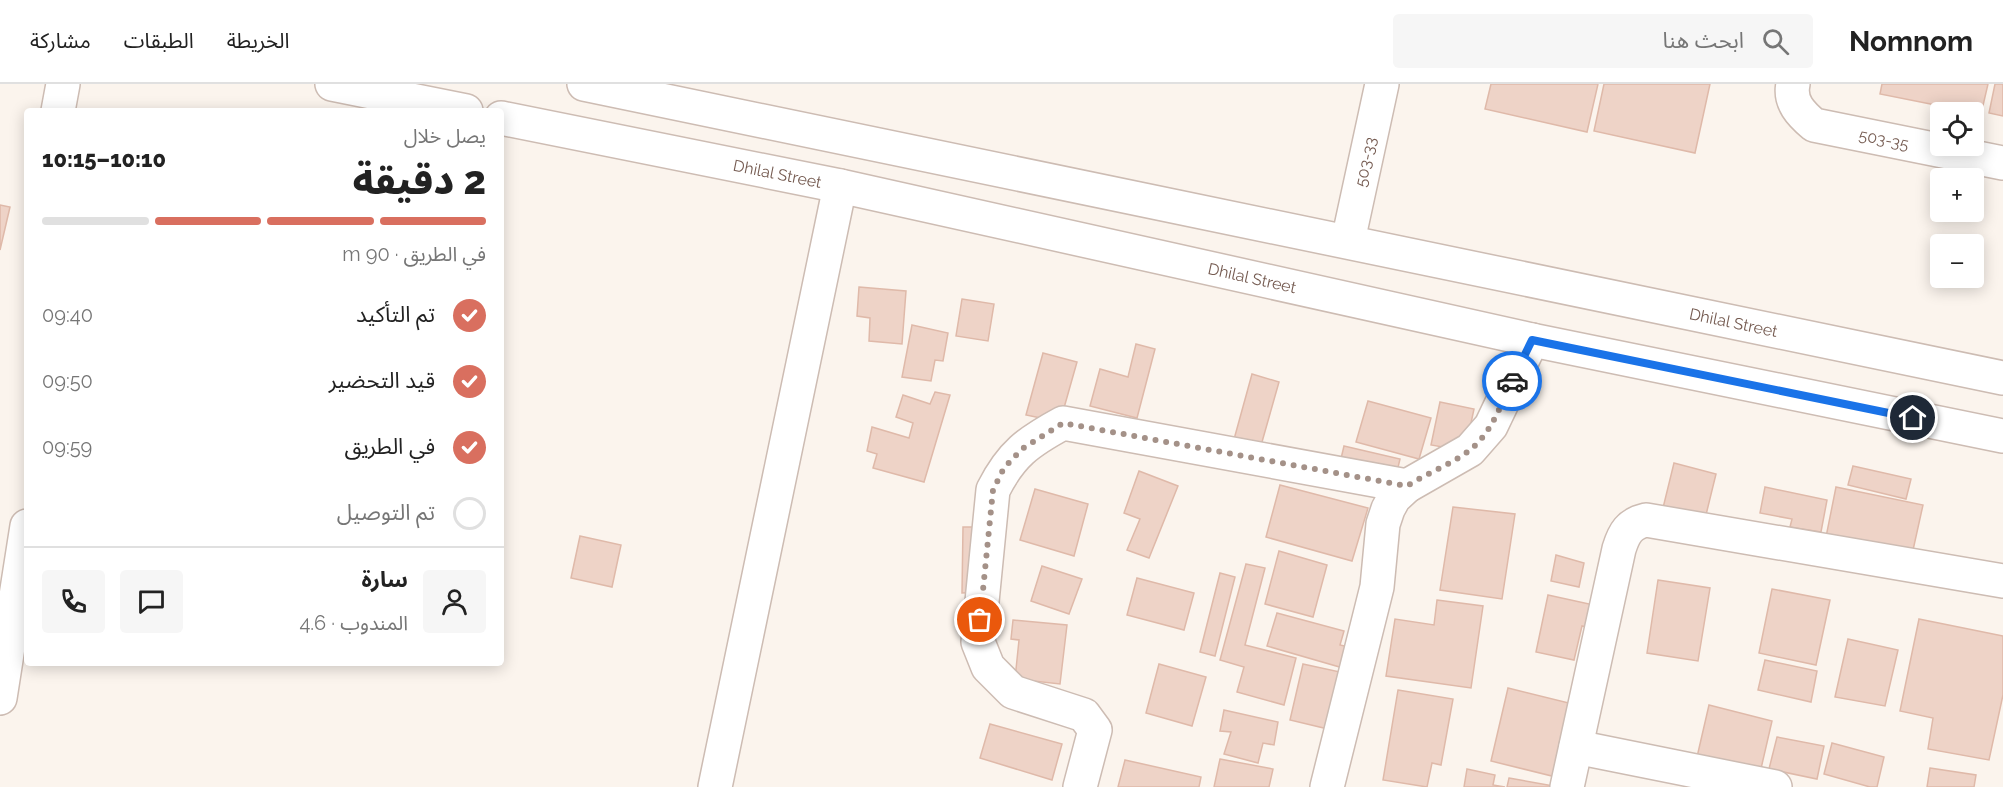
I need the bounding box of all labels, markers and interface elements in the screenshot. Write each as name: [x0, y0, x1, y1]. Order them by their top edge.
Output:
search box: [1393, 14, 1813, 68]
icon: search: [1759, 25, 1792, 58]
text: Nomnom: [1849, 25, 1973, 58]
text: ابحث هنا: [1662, 27, 1744, 53]
text: مشاركة: [30, 28, 91, 53]
text: الطبقات: [124, 28, 194, 53]
text: الخريطة: [227, 28, 290, 53]
map controls: [1930, 102, 1984, 288]
button: locate: [1930, 102, 1984, 156]
text: يصل خلال: [404, 124, 486, 148]
street label: 503-35: [1857, 125, 1911, 153]
street label: 503-33: [1351, 135, 1380, 188]
text: 10:10–10:15: [42, 146, 166, 172]
street label: Dhilal Street: [732, 155, 824, 192]
text: 2 دقيقة: [352, 157, 486, 203]
button: +: [1930, 168, 1984, 222]
button: −: [1930, 234, 1984, 288]
text: في الطريق · 90 m: [342, 242, 486, 266]
street label: Dhilal Street: [1206, 259, 1299, 297]
icon: check: [453, 299, 486, 332]
text: تم التأكيد: [356, 301, 435, 327]
text: 09:40: [42, 303, 93, 327]
street label: Dhilal Street: [1688, 304, 1780, 341]
courier: [1482, 351, 1542, 411]
icon: check: [453, 365, 486, 398]
icon: car: [1496, 365, 1529, 398]
text: قيد التحضير: [329, 367, 435, 393]
text: 09:50: [42, 369, 93, 393]
pin: [1887, 392, 1938, 443]
icon: home: [1896, 401, 1929, 434]
icon: check: [453, 431, 486, 464]
text: في الطريق: [344, 433, 435, 459]
text: 09:59: [42, 435, 92, 459]
text: تم التوصيل: [337, 499, 435, 525]
text: سارة: [362, 566, 408, 592]
button: phone: [42, 570, 105, 633]
button: chat: [120, 570, 183, 633]
button: person: [423, 570, 486, 633]
pin: [954, 594, 1005, 645]
icon: bag: [963, 603, 996, 636]
text: المندوب · 4.6: [299, 611, 408, 635]

